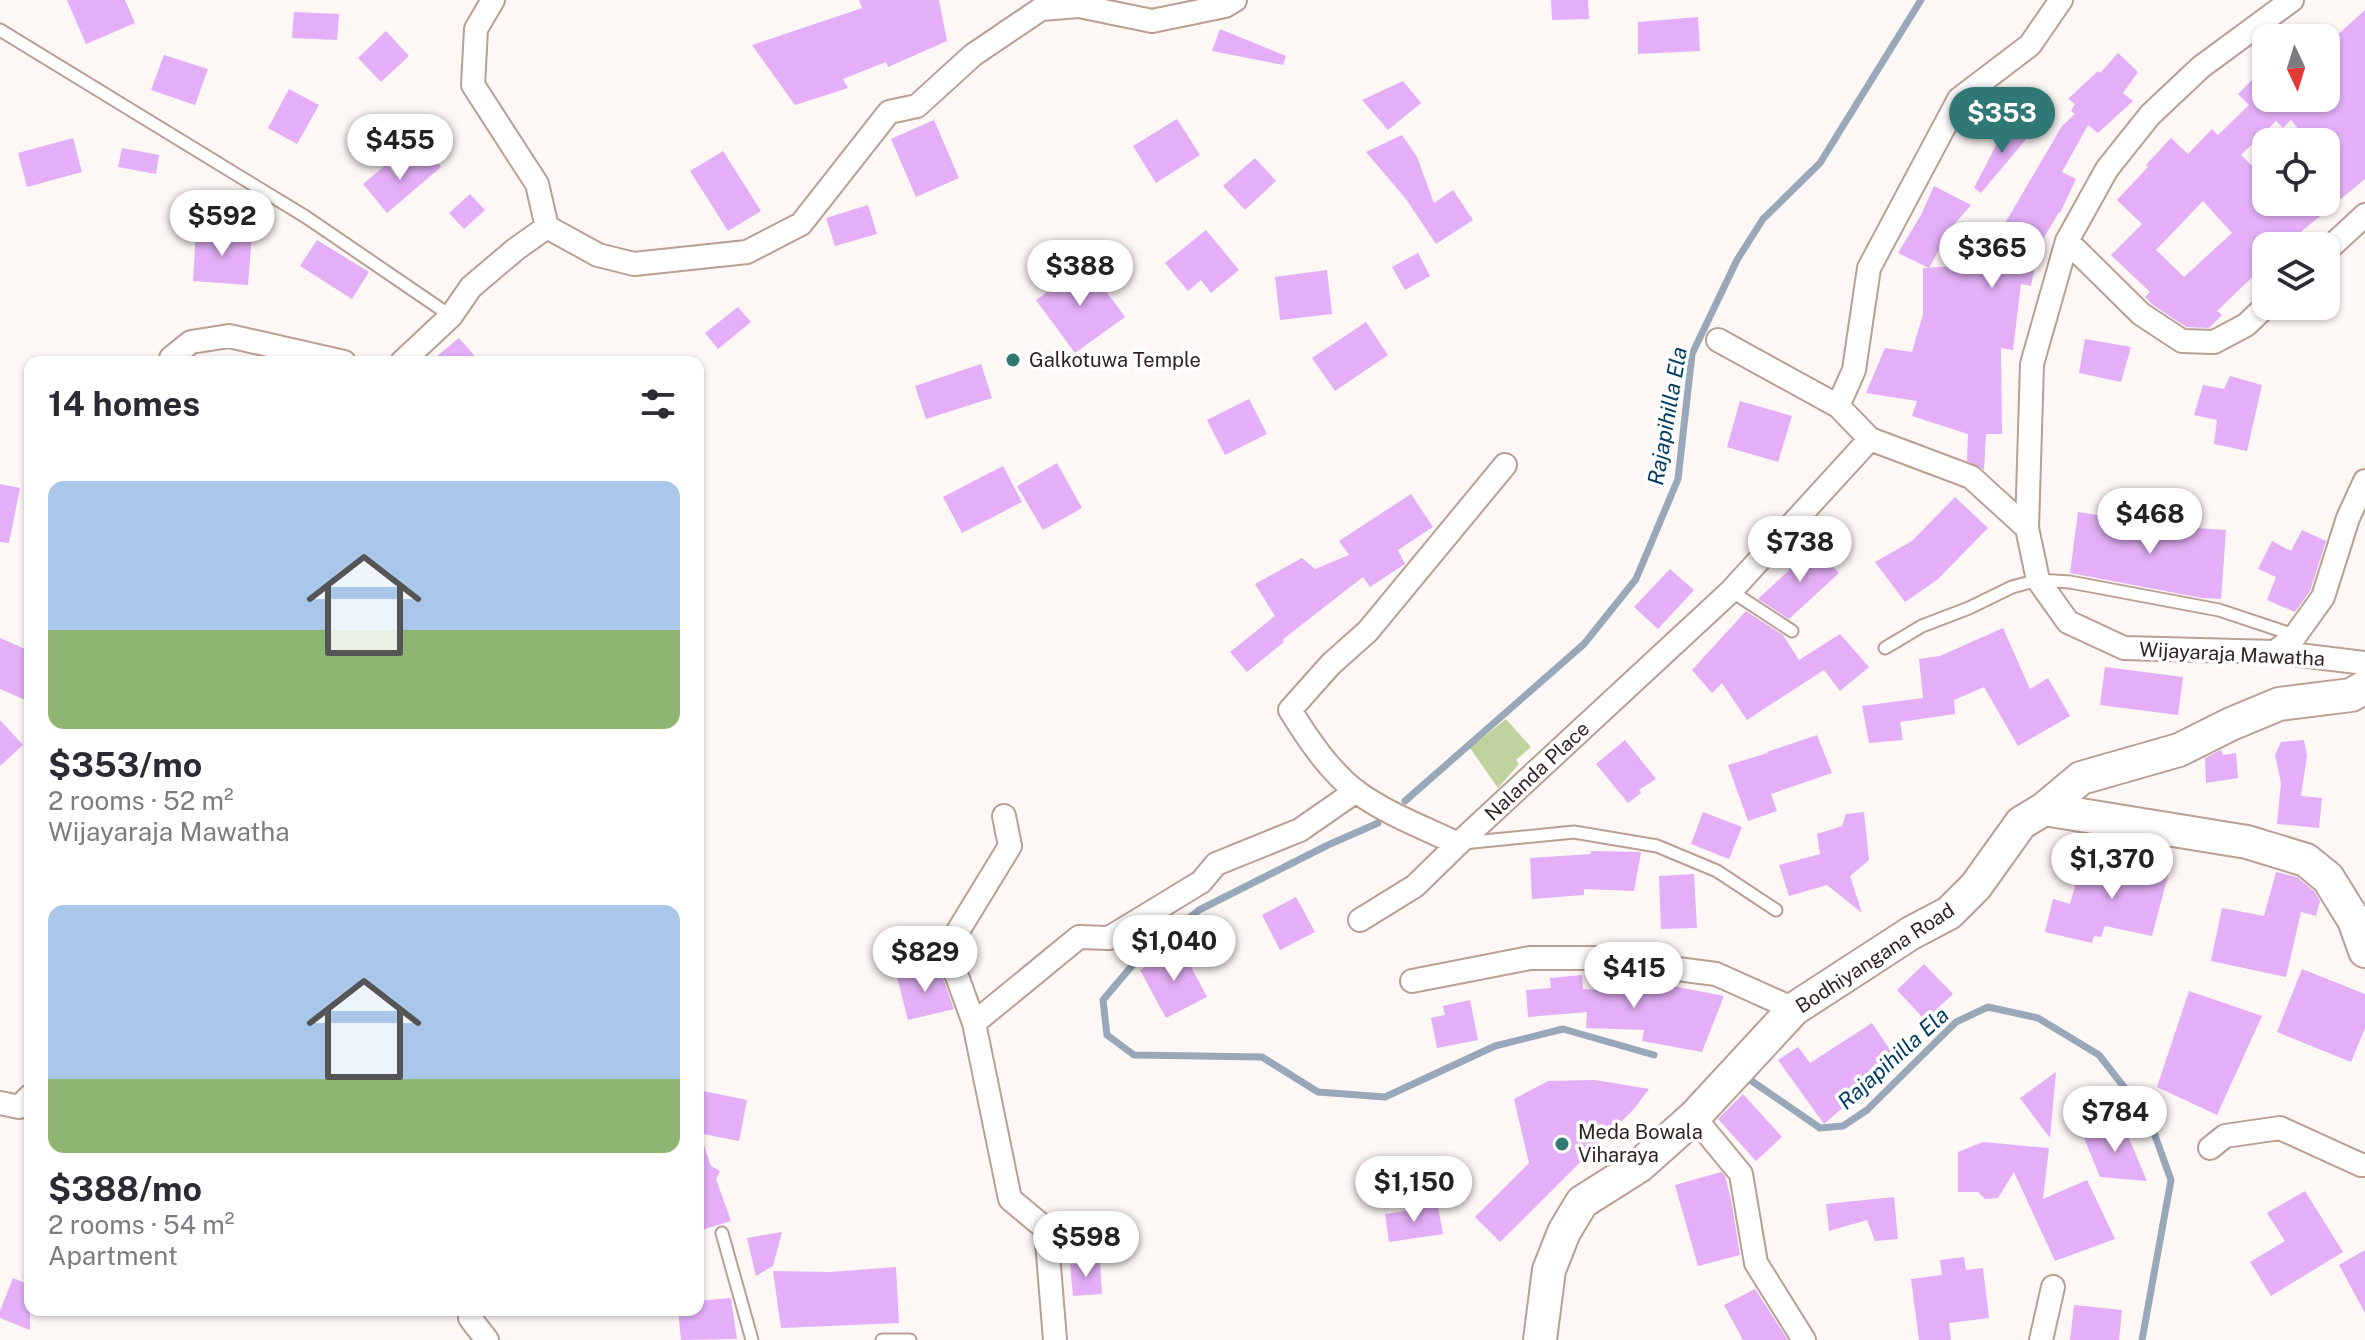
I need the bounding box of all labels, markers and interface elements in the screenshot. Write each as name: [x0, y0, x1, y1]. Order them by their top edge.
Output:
north arrow: [2252, 24, 2340, 112]
map controls: [2252, 24, 2340, 320]
pin: $353: [1955, 87, 2049, 155]
text: $353: [1967, 97, 2037, 128]
pin: $455: [353, 114, 447, 182]
text: $455: [365, 124, 435, 155]
button: locate: [2252, 128, 2340, 216]
pin: $592: [175, 190, 269, 258]
text: $592: [188, 200, 256, 231]
pin: $365: [1945, 222, 2039, 290]
text: $365: [1957, 232, 2027, 263]
button: layers: [2252, 232, 2340, 320]
pin: $388: [1033, 240, 1127, 308]
text: $388: [1045, 250, 1115, 281]
water label: Rajapihilla Ela: [1642, 345, 1692, 487]
place label: Galkotuwa Temple: [1029, 348, 1201, 372]
marker: Galkotuwa Temple: [1004, 351, 1022, 369]
icon: filters: [636, 382, 680, 426]
text: 14 homes: [48, 384, 200, 424]
pin: $468: [2103, 488, 2197, 556]
text: $468: [2115, 498, 2185, 529]
pin: $738: [1753, 516, 1847, 584]
text: $738: [1766, 526, 1834, 557]
icon: home: [292, 533, 436, 677]
street label: Wijayaraja Mawatha: [2139, 637, 2325, 671]
street label: Nalanda Place: [1480, 716, 1594, 826]
text: $353/mo: [48, 745, 202, 785]
text: 2 rooms · 52 m²: [48, 785, 234, 816]
text: Wijayaraja Mawatha: [48, 816, 290, 847]
pin: $1,370: [2047, 833, 2177, 901]
text: $1,370: [2069, 843, 2155, 874]
street label: Bodhiyangana Road: [1791, 898, 1959, 1018]
pin: $1,040: [1109, 915, 1239, 983]
text: $1,040: [1131, 925, 1217, 956]
pin: $829: [878, 926, 972, 994]
text: $829: [891, 936, 959, 967]
pin: $415: [1587, 942, 1681, 1010]
text: $415: [1602, 952, 1666, 983]
icon: home: [292, 957, 436, 1101]
water label: Rajapihilla Ela: [1832, 1001, 1954, 1115]
pin: $784: [2068, 1086, 2162, 1154]
text: $784: [2081, 1096, 2149, 1127]
place label: Meda Bowala Viharaya: [1578, 1120, 1703, 1167]
marker: Meda Bowala Viharaya: [1553, 1135, 1571, 1153]
pin: $1,150: [1349, 1156, 1479, 1224]
text: $1,150: [1373, 1166, 1455, 1197]
text: $388/mo: [48, 1169, 202, 1209]
text: 2 rooms · 54 m²: [48, 1209, 234, 1240]
pin: $598: [1039, 1211, 1133, 1279]
text: $598: [1051, 1221, 1121, 1252]
text: Apartment: [48, 1240, 178, 1271]

